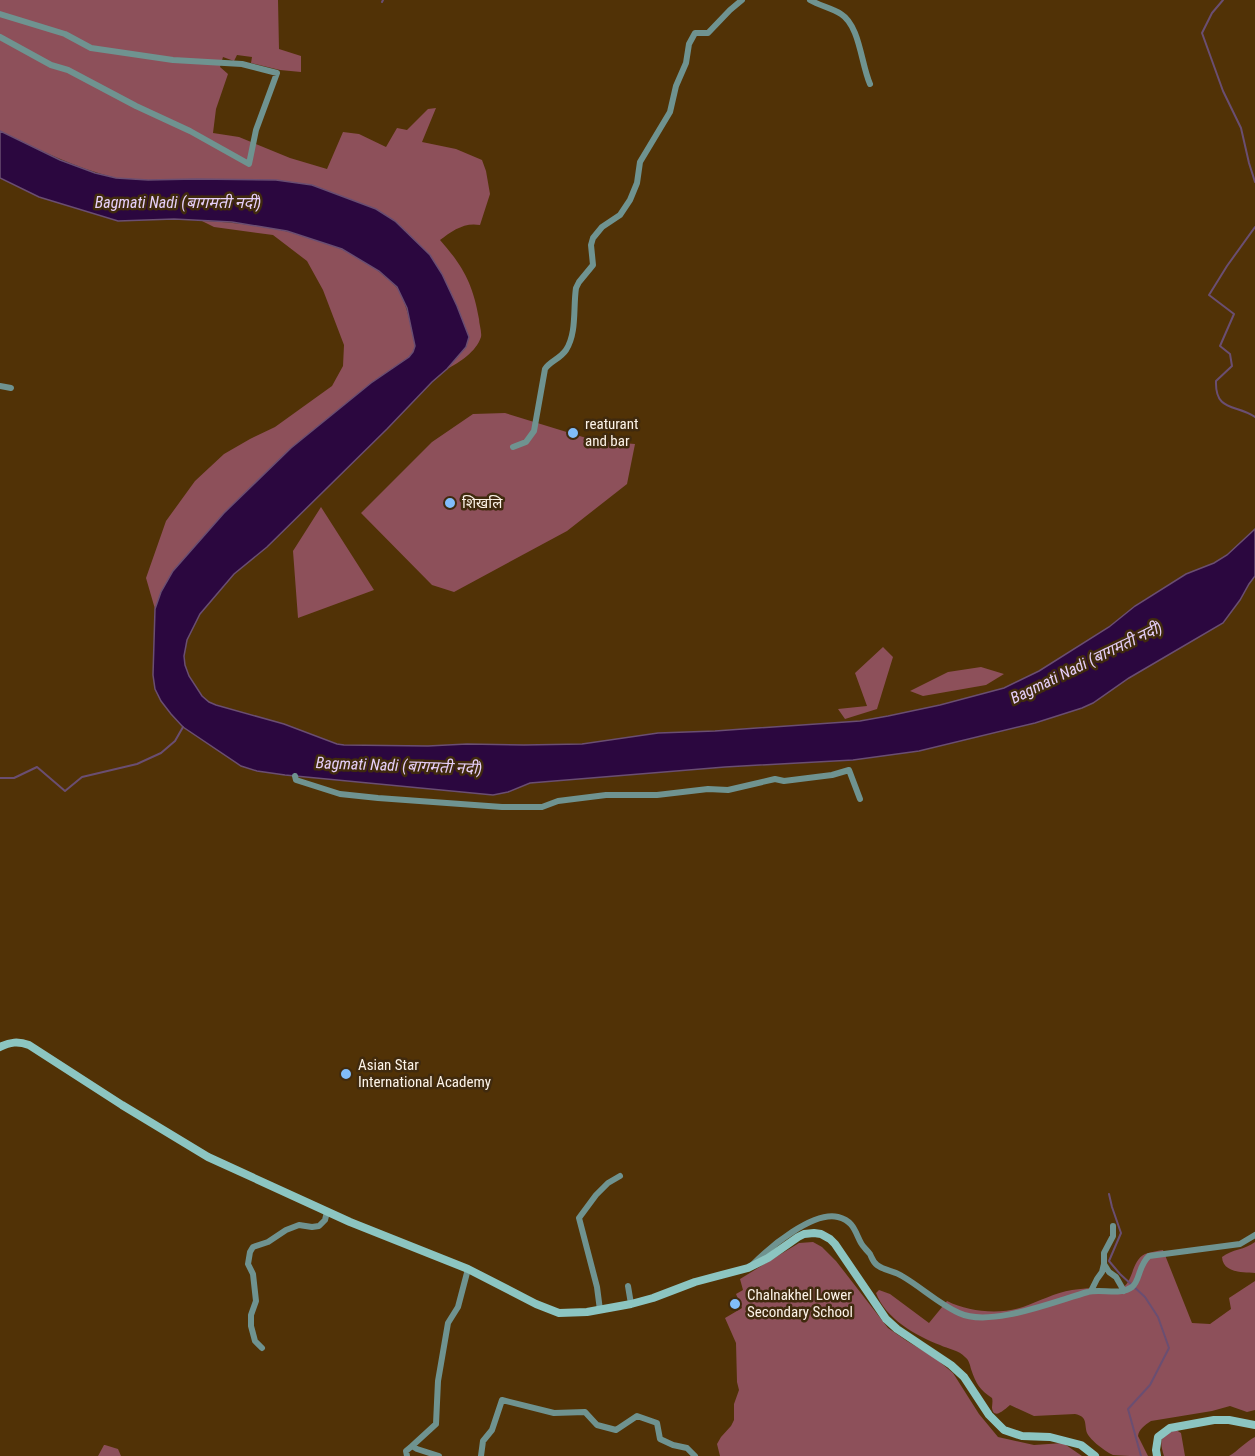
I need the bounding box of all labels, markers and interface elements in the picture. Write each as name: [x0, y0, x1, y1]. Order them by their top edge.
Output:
water label: Bagmati Nadi (बागमती नदी): [95, 193, 261, 212]
place label: reaturant and bar: [585, 415, 639, 450]
marker: reaturant and bar: [566, 426, 580, 440]
place label: शिखलि: [462, 494, 503, 512]
marker: शिखलि: [443, 496, 457, 510]
water label: Bagmati Nadi (बागमती नदी): [1007, 617, 1165, 707]
water label: Bagmati Nadi (बागमती नदी): [315, 753, 483, 778]
place label: Asian Star International Academy: [358, 1056, 491, 1091]
marker: Asian Star International Academy: [339, 1067, 353, 1081]
place label: Chalnakhel Lower Secondary School: [747, 1286, 853, 1321]
marker: Chalnakhel Lower Secondary School: [728, 1297, 742, 1311]

